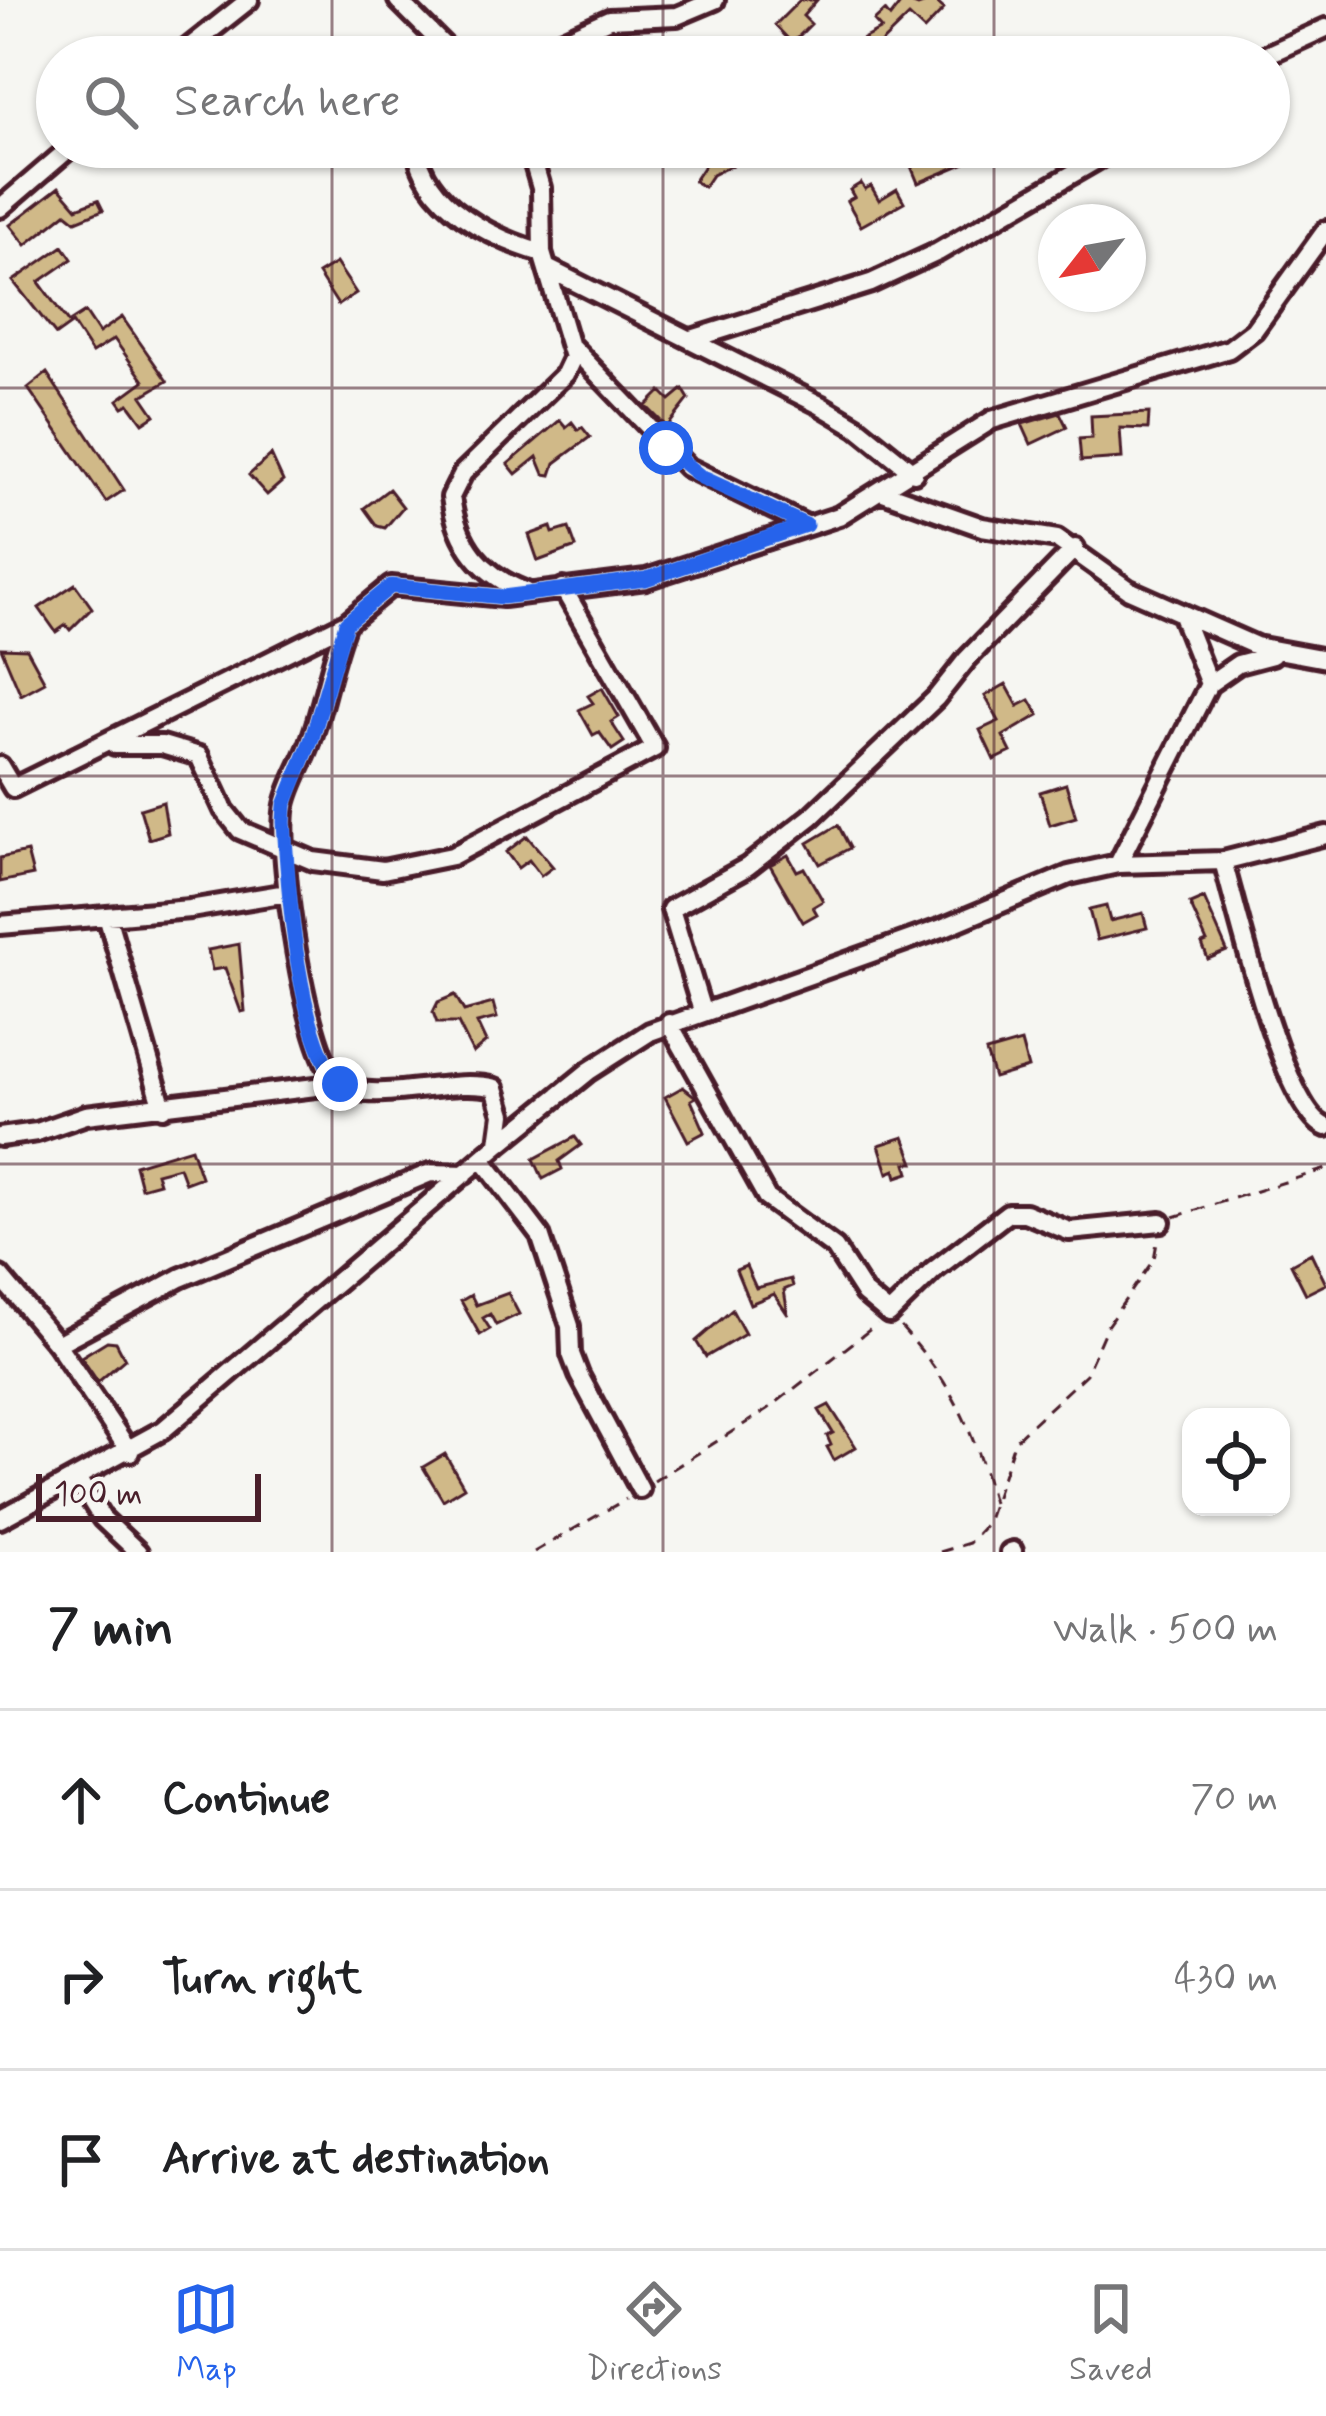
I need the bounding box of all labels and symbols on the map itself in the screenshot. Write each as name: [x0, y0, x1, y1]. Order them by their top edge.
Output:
north arrow: [1038, 204, 1146, 312]
route start: [639, 421, 693, 475]
route end: [313, 1057, 367, 1111]
scale bar: [36, 1468, 261, 1521]

